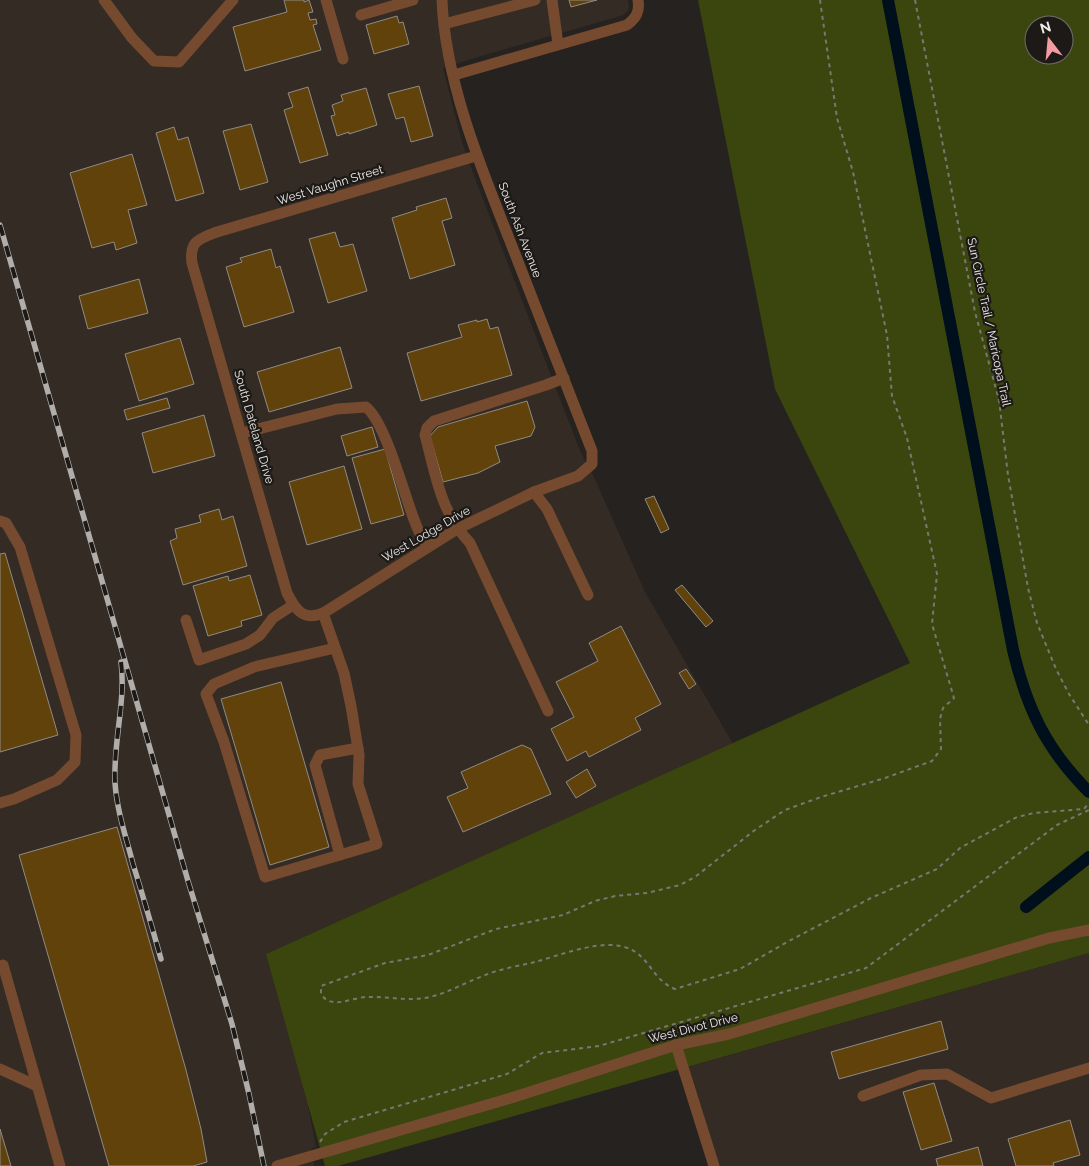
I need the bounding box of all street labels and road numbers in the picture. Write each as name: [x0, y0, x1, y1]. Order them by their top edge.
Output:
street label: West Vaughn Street: [275, 162, 385, 208]
street label: South Ash Avenue: [495, 180, 545, 280]
street label: Sun Circle Trail / Maricopa Trail: [964, 237, 1014, 408]
street label: South Dateland Drive: [231, 369, 277, 485]
street label: West Lodge Drive: [380, 503, 472, 565]
street label: West Divot Drive: [647, 1010, 739, 1046]

